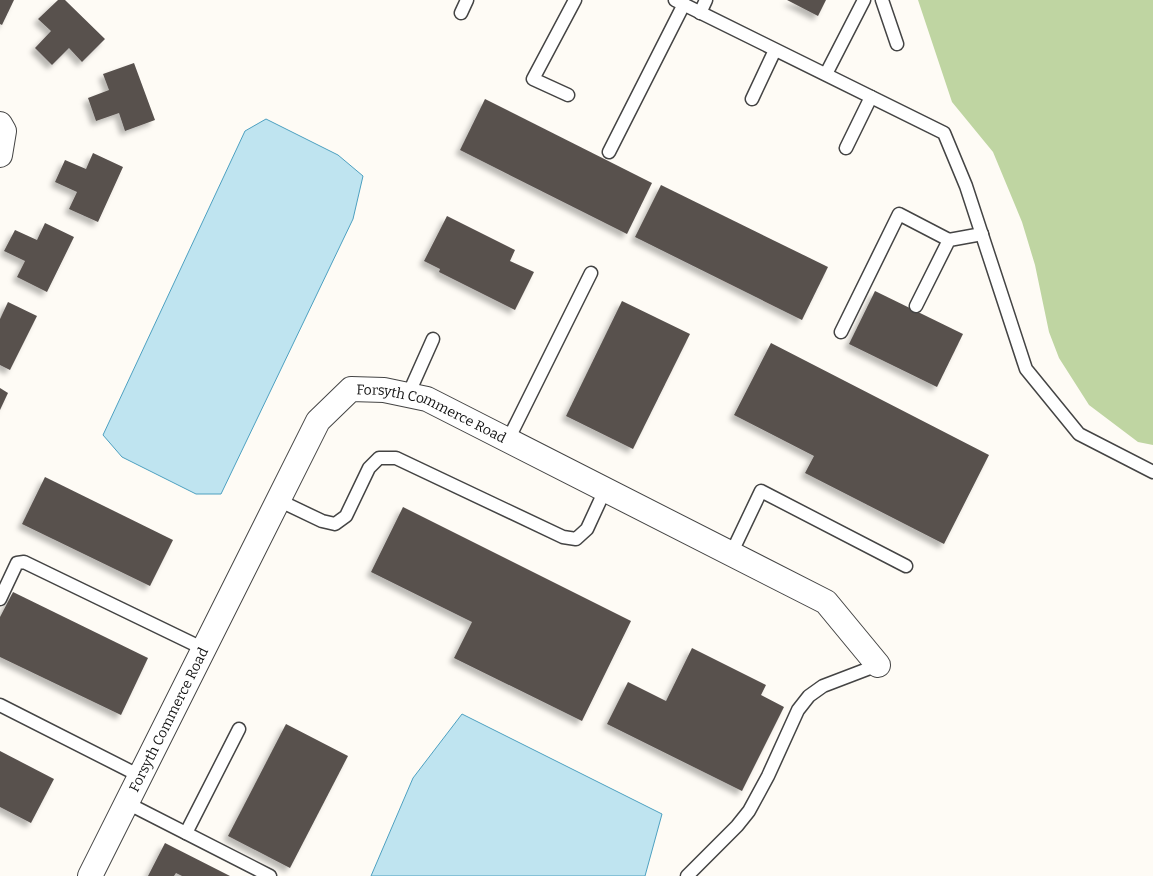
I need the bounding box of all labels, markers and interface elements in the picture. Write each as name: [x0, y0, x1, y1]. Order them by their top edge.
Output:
street label: Forsyth Commerce Road: [356, 381, 509, 446]
street label: Forsyth Commerce Road: [125, 645, 212, 794]

